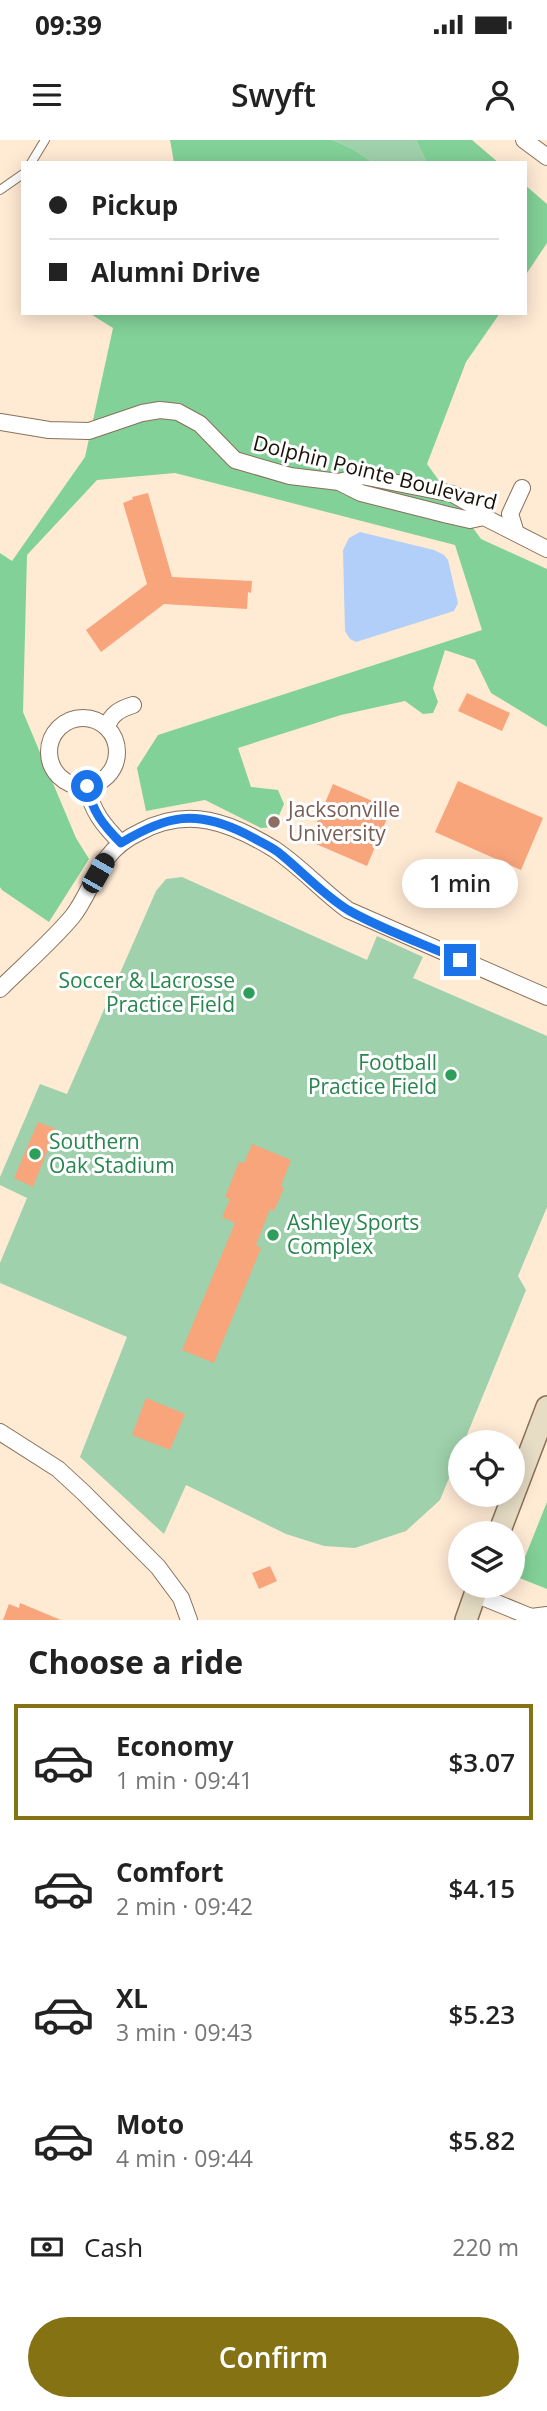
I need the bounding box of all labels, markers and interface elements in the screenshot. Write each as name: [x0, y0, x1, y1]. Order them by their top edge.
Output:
text: 09:39: [35, 7, 102, 43]
text: Swyft: [231, 73, 316, 116]
icon: menu: [28, 76, 66, 114]
icon: person: [481, 76, 519, 114]
text: Pickup: [91, 187, 178, 223]
text: Alumni Drive: [91, 254, 260, 290]
street label: Dolphin Pointe Boulevard: [250, 428, 500, 516]
route start: [71, 770, 103, 802]
place label: Jacksonville University: [286, 795, 400, 847]
marker: Jacksonville University: [266, 814, 282, 830]
car: [79, 850, 118, 896]
callout: 1 min: [402, 858, 518, 908]
text: 1 min: [429, 867, 491, 899]
route end: [444, 944, 476, 976]
place label: Soccer & Lacrosse Practice Field: [58, 966, 235, 1018]
marker: Soccer & Lacrosse Practice Field: [241, 985, 257, 1001]
place label: Football Practice Field: [308, 1048, 437, 1100]
marker: Football Practice Field: [443, 1067, 459, 1083]
place label: Southern Oak Stadium: [49, 1127, 175, 1179]
marker: Southern Oak Stadium: [27, 1146, 43, 1162]
place label: Ashley Sports Complex: [287, 1208, 419, 1260]
marker: Ashley Sports Complex: [265, 1227, 281, 1243]
map controls: [448, 1430, 525, 1598]
button: locate: [448, 1430, 525, 1507]
button: layers: [448, 1521, 525, 1598]
text: Choose a ride: [28, 1640, 243, 1683]
text: Economy: [116, 1728, 234, 1764]
icon: car: [32, 1731, 95, 1794]
text: $3.07: [448, 1744, 515, 1780]
text: 1 min · 09:41: [116, 1764, 253, 1796]
text: Comfort: [116, 1854, 223, 1890]
icon: car: [32, 1857, 95, 1920]
text: $4.15: [448, 1870, 515, 1906]
text: 2 min · 09:42: [116, 1890, 253, 1922]
text: XL: [116, 1980, 148, 2016]
icon: car: [32, 1983, 95, 2046]
text: $5.23: [448, 1996, 515, 2032]
text: 3 min · 09:43: [116, 2016, 253, 2048]
text: Moto: [116, 2106, 184, 2142]
icon: car: [32, 2109, 95, 2172]
text: $5.82: [448, 2122, 515, 2158]
text: 4 min · 09:44: [116, 2142, 253, 2174]
icon: cash: [28, 2228, 66, 2266]
text: Cash: [84, 2229, 143, 2265]
text: 220 m: [452, 2231, 519, 2263]
button: Confirm: [28, 2317, 519, 2397]

